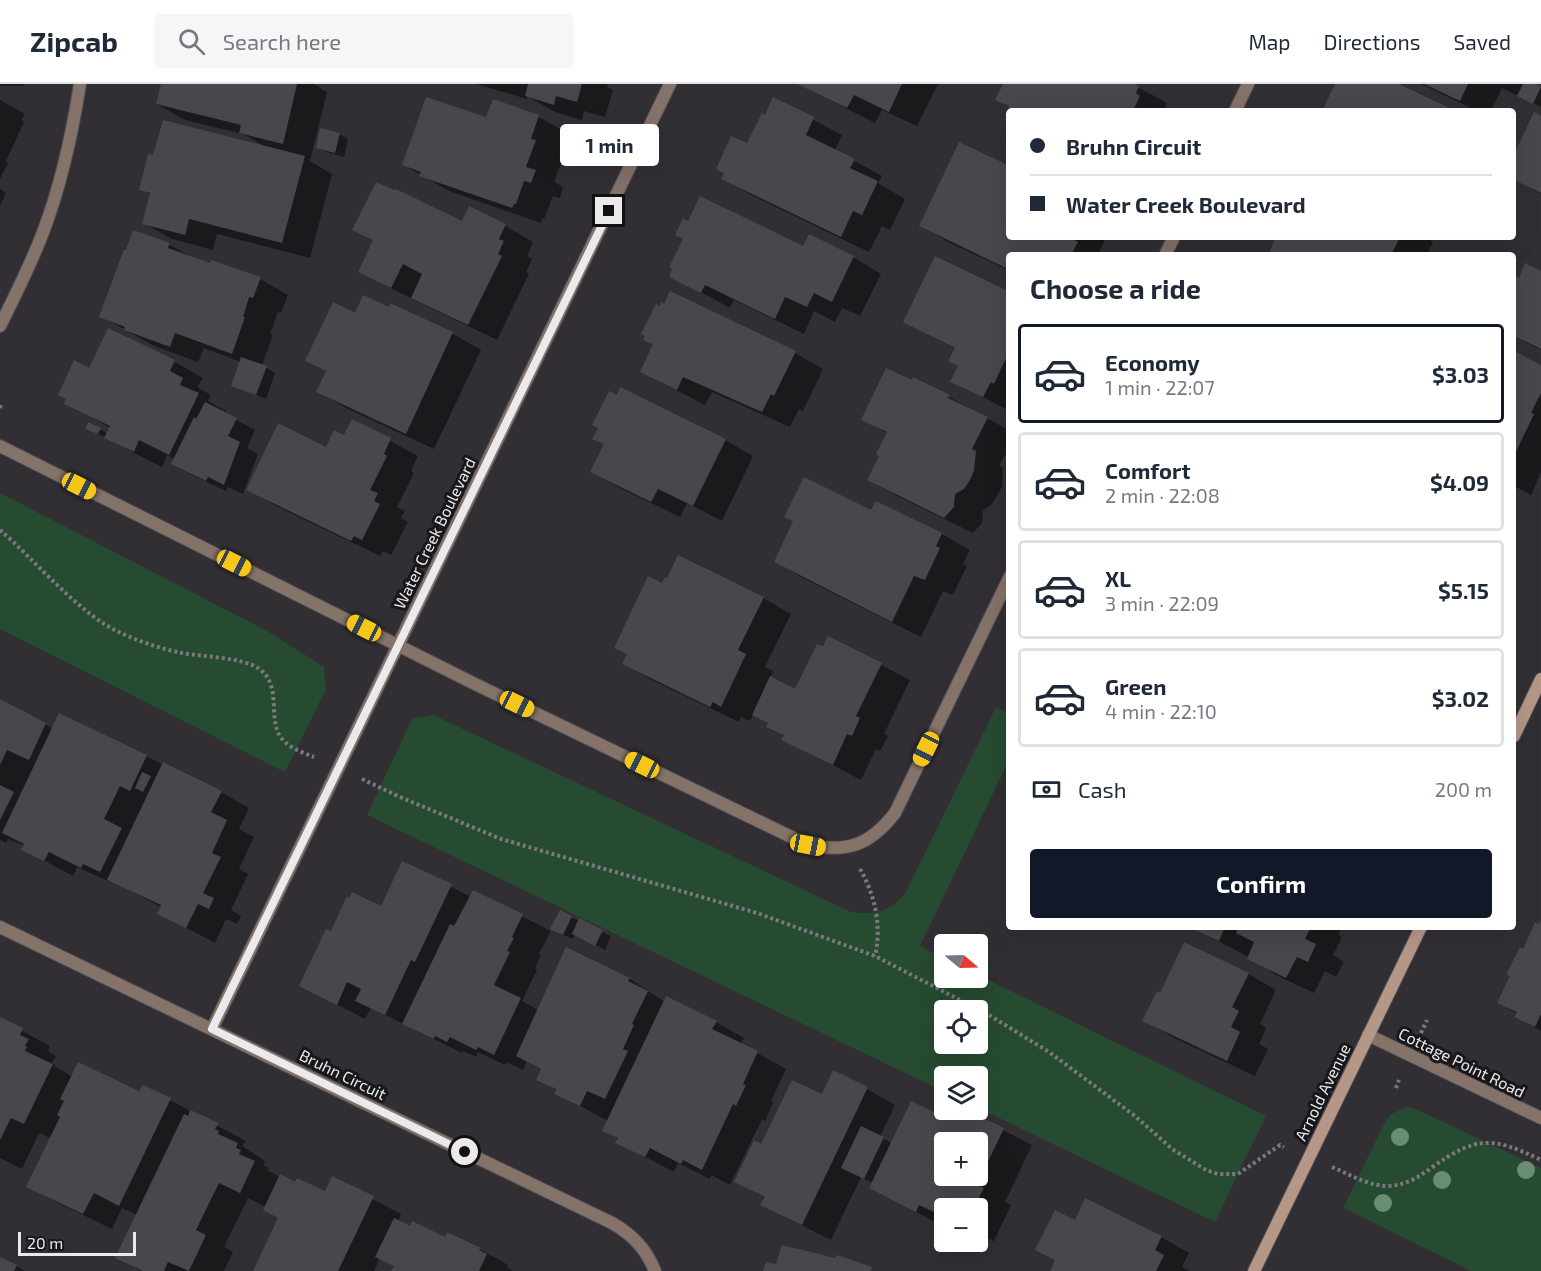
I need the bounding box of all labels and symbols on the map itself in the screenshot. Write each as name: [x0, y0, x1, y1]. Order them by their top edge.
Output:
callout: 1 min: [560, 124, 658, 166]
route end: [595, 197, 622, 224]
street label: Water Creek Boulevard: [389, 454, 479, 612]
car: [59, 470, 99, 502]
car: [214, 547, 254, 579]
car: [344, 612, 384, 644]
car: [497, 688, 537, 720]
car: [910, 729, 942, 769]
car: [622, 749, 662, 781]
car: [789, 833, 827, 857]
north arrow: [934, 934, 988, 988]
street label: Cottage Point Road: [1396, 1023, 1528, 1101]
street label: Arnold Avenue: [1290, 1040, 1354, 1144]
street label: Bruhn Circuit: [297, 1045, 389, 1103]
route start: [451, 1138, 478, 1165]
scale bar: [18, 1229, 136, 1256]

